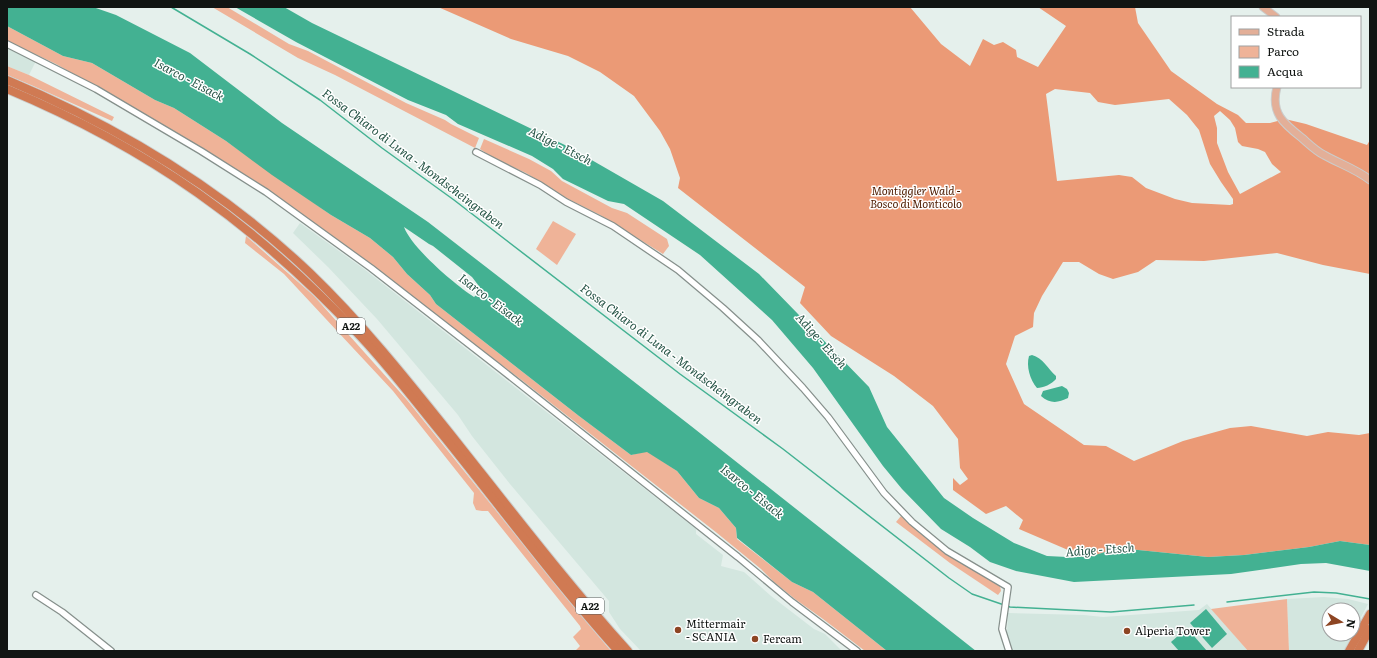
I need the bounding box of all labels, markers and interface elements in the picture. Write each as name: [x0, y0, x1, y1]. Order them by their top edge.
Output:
legend: [1231, 16, 1361, 88]
text: Strada: [1267, 22, 1305, 40]
text: Parco: [1267, 42, 1299, 60]
water label: Isarco - Eisack: [151, 53, 228, 105]
text: Acqua: [1267, 62, 1303, 80]
water label: Fossa Chiaro di Luna - Mondscheingraben: [319, 84, 508, 233]
water label: Adige - Etsch: [526, 121, 595, 169]
park label: Montiggler Wald - Bosco di Monticolo: [870, 182, 962, 211]
water label: Isarco - Eisack: [455, 269, 528, 330]
water label: Fossa Chiaro di Luna - Mondscheingraben: [577, 279, 766, 428]
water label: Adige - Etsch: [792, 309, 852, 372]
road number: A22: [337, 318, 365, 334]
water label: Isarco - Eisack: [717, 460, 789, 523]
water label: Adige - Etsch: [1065, 538, 1135, 560]
road number: A22: [576, 598, 604, 614]
north arrow: [1321, 602, 1361, 642]
place label: Mittermair - SCANIA: [686, 615, 746, 644]
text: N: [1343, 618, 1361, 630]
place label: Alperia Tower: [1135, 622, 1211, 638]
marker: Mittermair - SCANIA: [673, 625, 683, 635]
marker: Alperia Tower: [1122, 626, 1132, 636]
place label: Fercam: [763, 630, 802, 646]
marker: Fercam: [750, 634, 760, 644]

